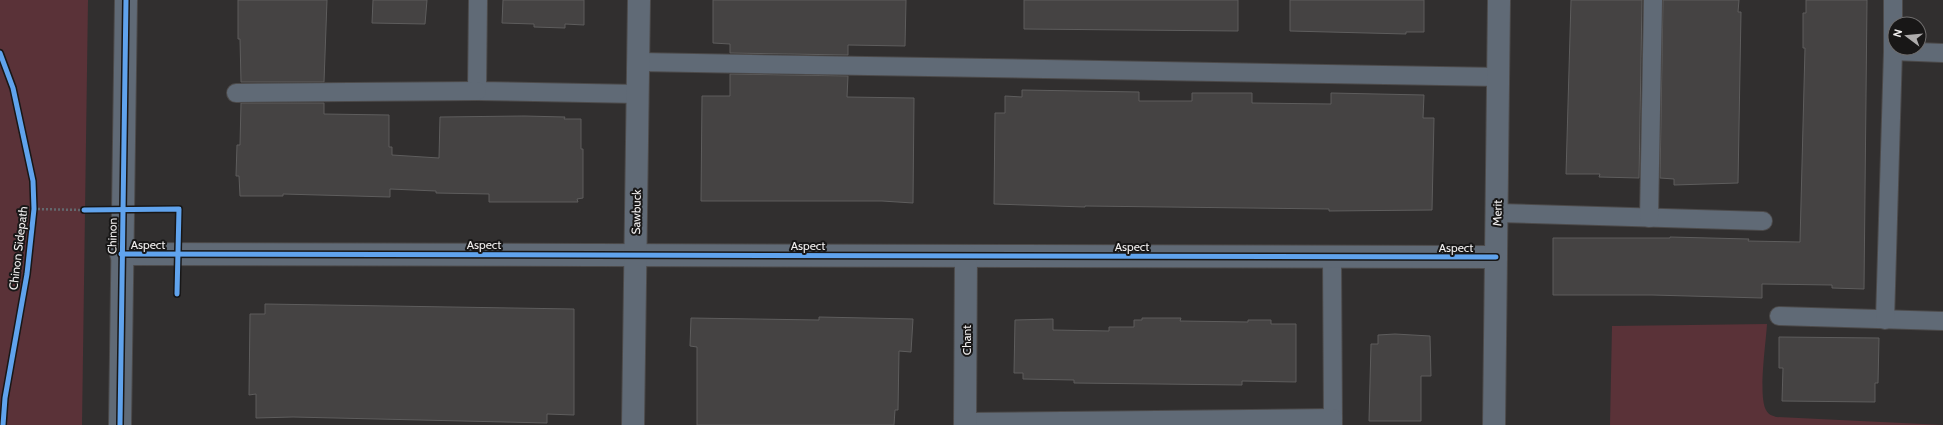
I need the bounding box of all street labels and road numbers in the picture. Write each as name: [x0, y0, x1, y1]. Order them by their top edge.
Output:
street label: Sawbuck: [628, 189, 644, 235]
street label: Merit: [1489, 200, 1505, 226]
street label: Chinon Sidepath: [5, 205, 31, 291]
street label: Chinon: [104, 217, 120, 254]
street label: Aspect: [131, 237, 165, 252]
street label: Aspect: [467, 237, 501, 252]
street label: Aspect: [791, 238, 825, 253]
street label: Aspect: [1115, 239, 1149, 254]
street label: Aspect: [1439, 240, 1473, 255]
street label: Chant: [959, 325, 974, 355]

